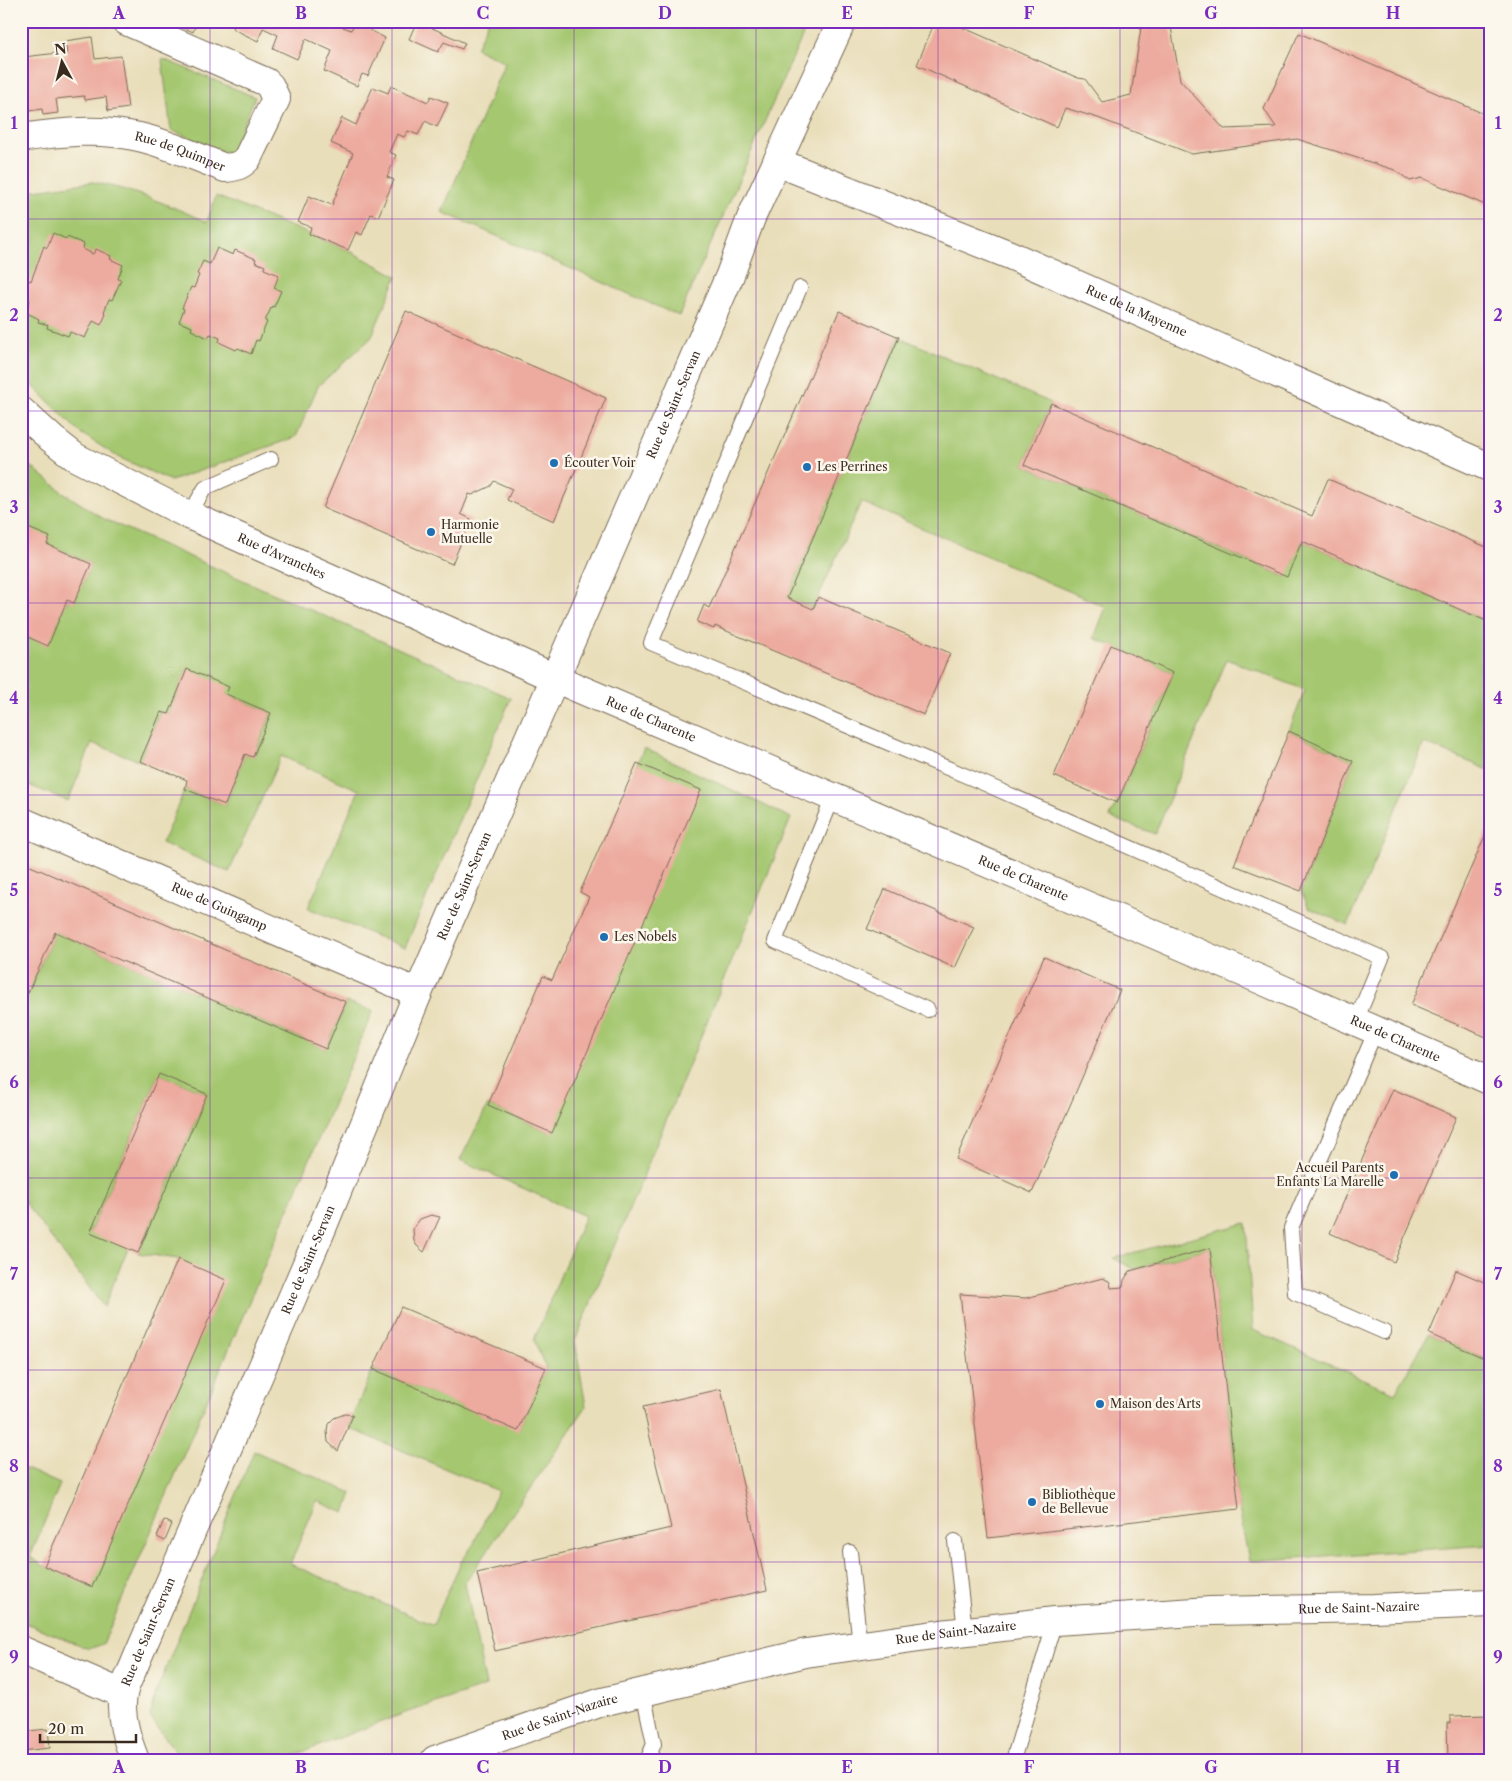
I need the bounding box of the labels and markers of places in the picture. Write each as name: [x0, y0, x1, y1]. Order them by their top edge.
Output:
place label: Écouter Voir: [564, 454, 636, 470]
marker: Écouter Voir: [548, 457, 560, 469]
place label: Les Perrines: [817, 459, 888, 474]
marker: Les Perrines: [801, 461, 813, 473]
place label: Harmonie Mutuelle: [441, 517, 499, 546]
marker: Harmonie Mutuelle: [425, 526, 437, 538]
place label: Les Nobels: [614, 929, 677, 944]
marker: Les Nobels: [598, 931, 610, 943]
place label: Accueil Parents Enfants La Marelle: [1276, 1160, 1384, 1189]
marker: Accueil Parents Enfants La Marelle: [1388, 1169, 1400, 1181]
place label: Maison des Arts: [1110, 1396, 1201, 1411]
marker: Maison des Arts: [1094, 1398, 1106, 1410]
place label: Bibliothèque de Bellevue: [1042, 1487, 1116, 1516]
marker: Bibliothèque de Bellevue: [1026, 1496, 1038, 1508]

